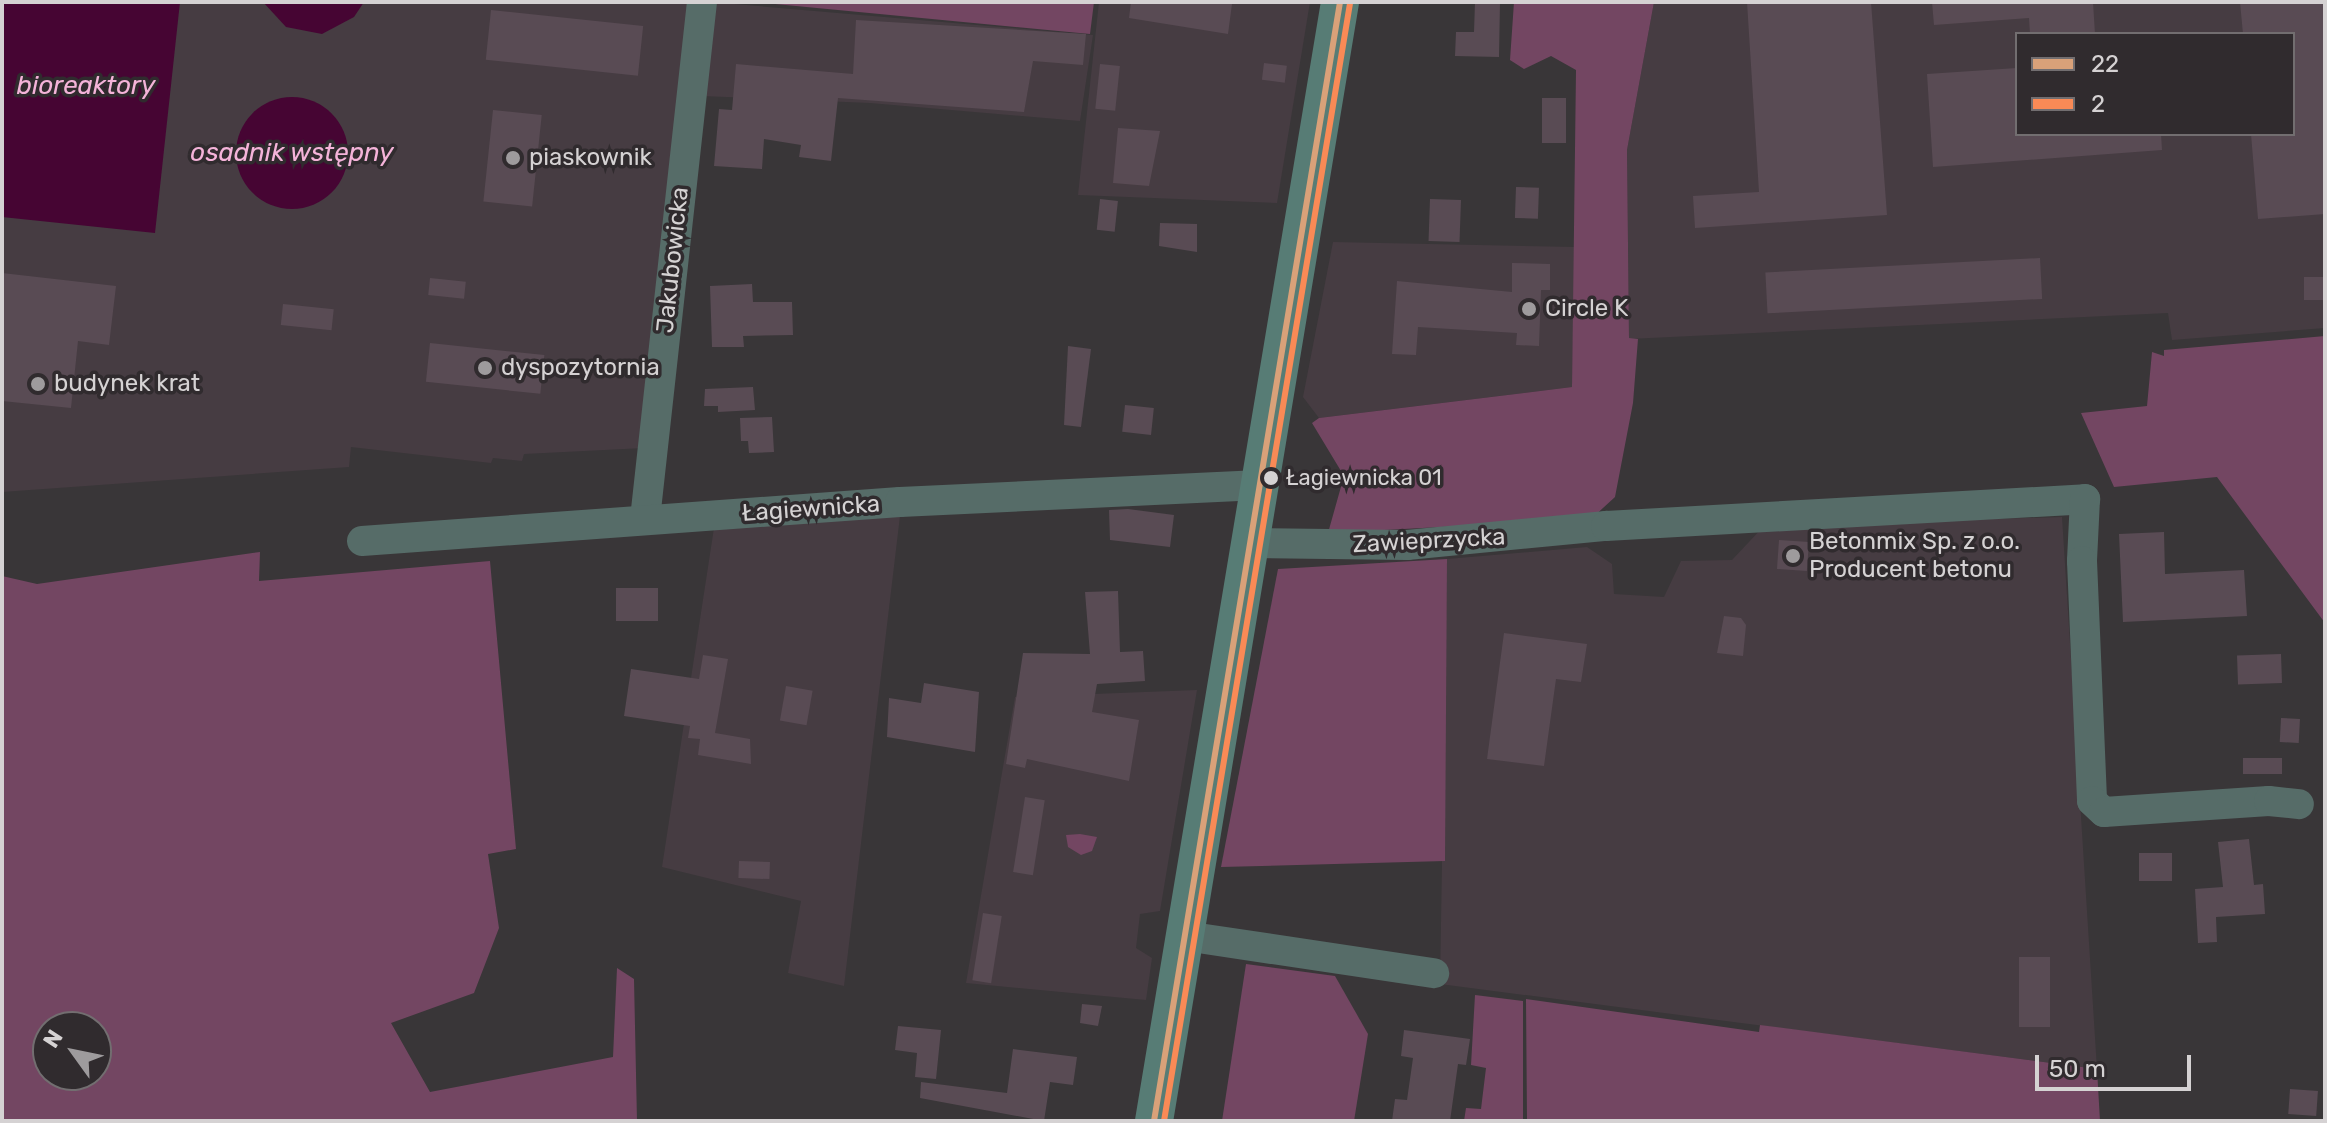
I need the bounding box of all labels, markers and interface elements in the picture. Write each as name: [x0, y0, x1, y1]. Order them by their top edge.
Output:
legend: [2015, 32, 2295, 136]
text: 22: [2091, 50, 2119, 78]
water label: bioreaktory: [17, 70, 155, 102]
text: 2: [2091, 90, 2105, 118]
water label: osadnik wstępny: [190, 137, 394, 169]
place label: piaskownik: [529, 144, 652, 172]
marker: piaskownik: [504, 149, 522, 167]
street label: Jakubowicka: [651, 186, 695, 334]
place label: Circle K: [1545, 295, 1629, 323]
marker: Circle K: [1520, 300, 1538, 318]
place label: dyspozytornia: [501, 354, 660, 382]
marker: dyspozytornia: [476, 359, 494, 377]
place label: budynek krat: [54, 370, 200, 398]
marker: budynek krat: [29, 375, 47, 393]
place label: Łagiewnicka 01: [1286, 465, 1442, 491]
marker: Łagiewnicka 01: [1263, 470, 1279, 486]
street label: Łagiewnicka: [741, 490, 881, 528]
street label: Zawieprzycka: [1352, 523, 1506, 559]
place label: Betonmix Sp. z o.o. Producent betonu: [1809, 528, 2020, 584]
marker: Betonmix Sp. z o.o. Producent betonu: [1784, 547, 1802, 565]
north arrow: [32, 1011, 112, 1091]
text: N: [37, 1025, 69, 1053]
scale bar: [2039, 1039, 2195, 1089]
text: 50 m: [2049, 1055, 2106, 1083]

